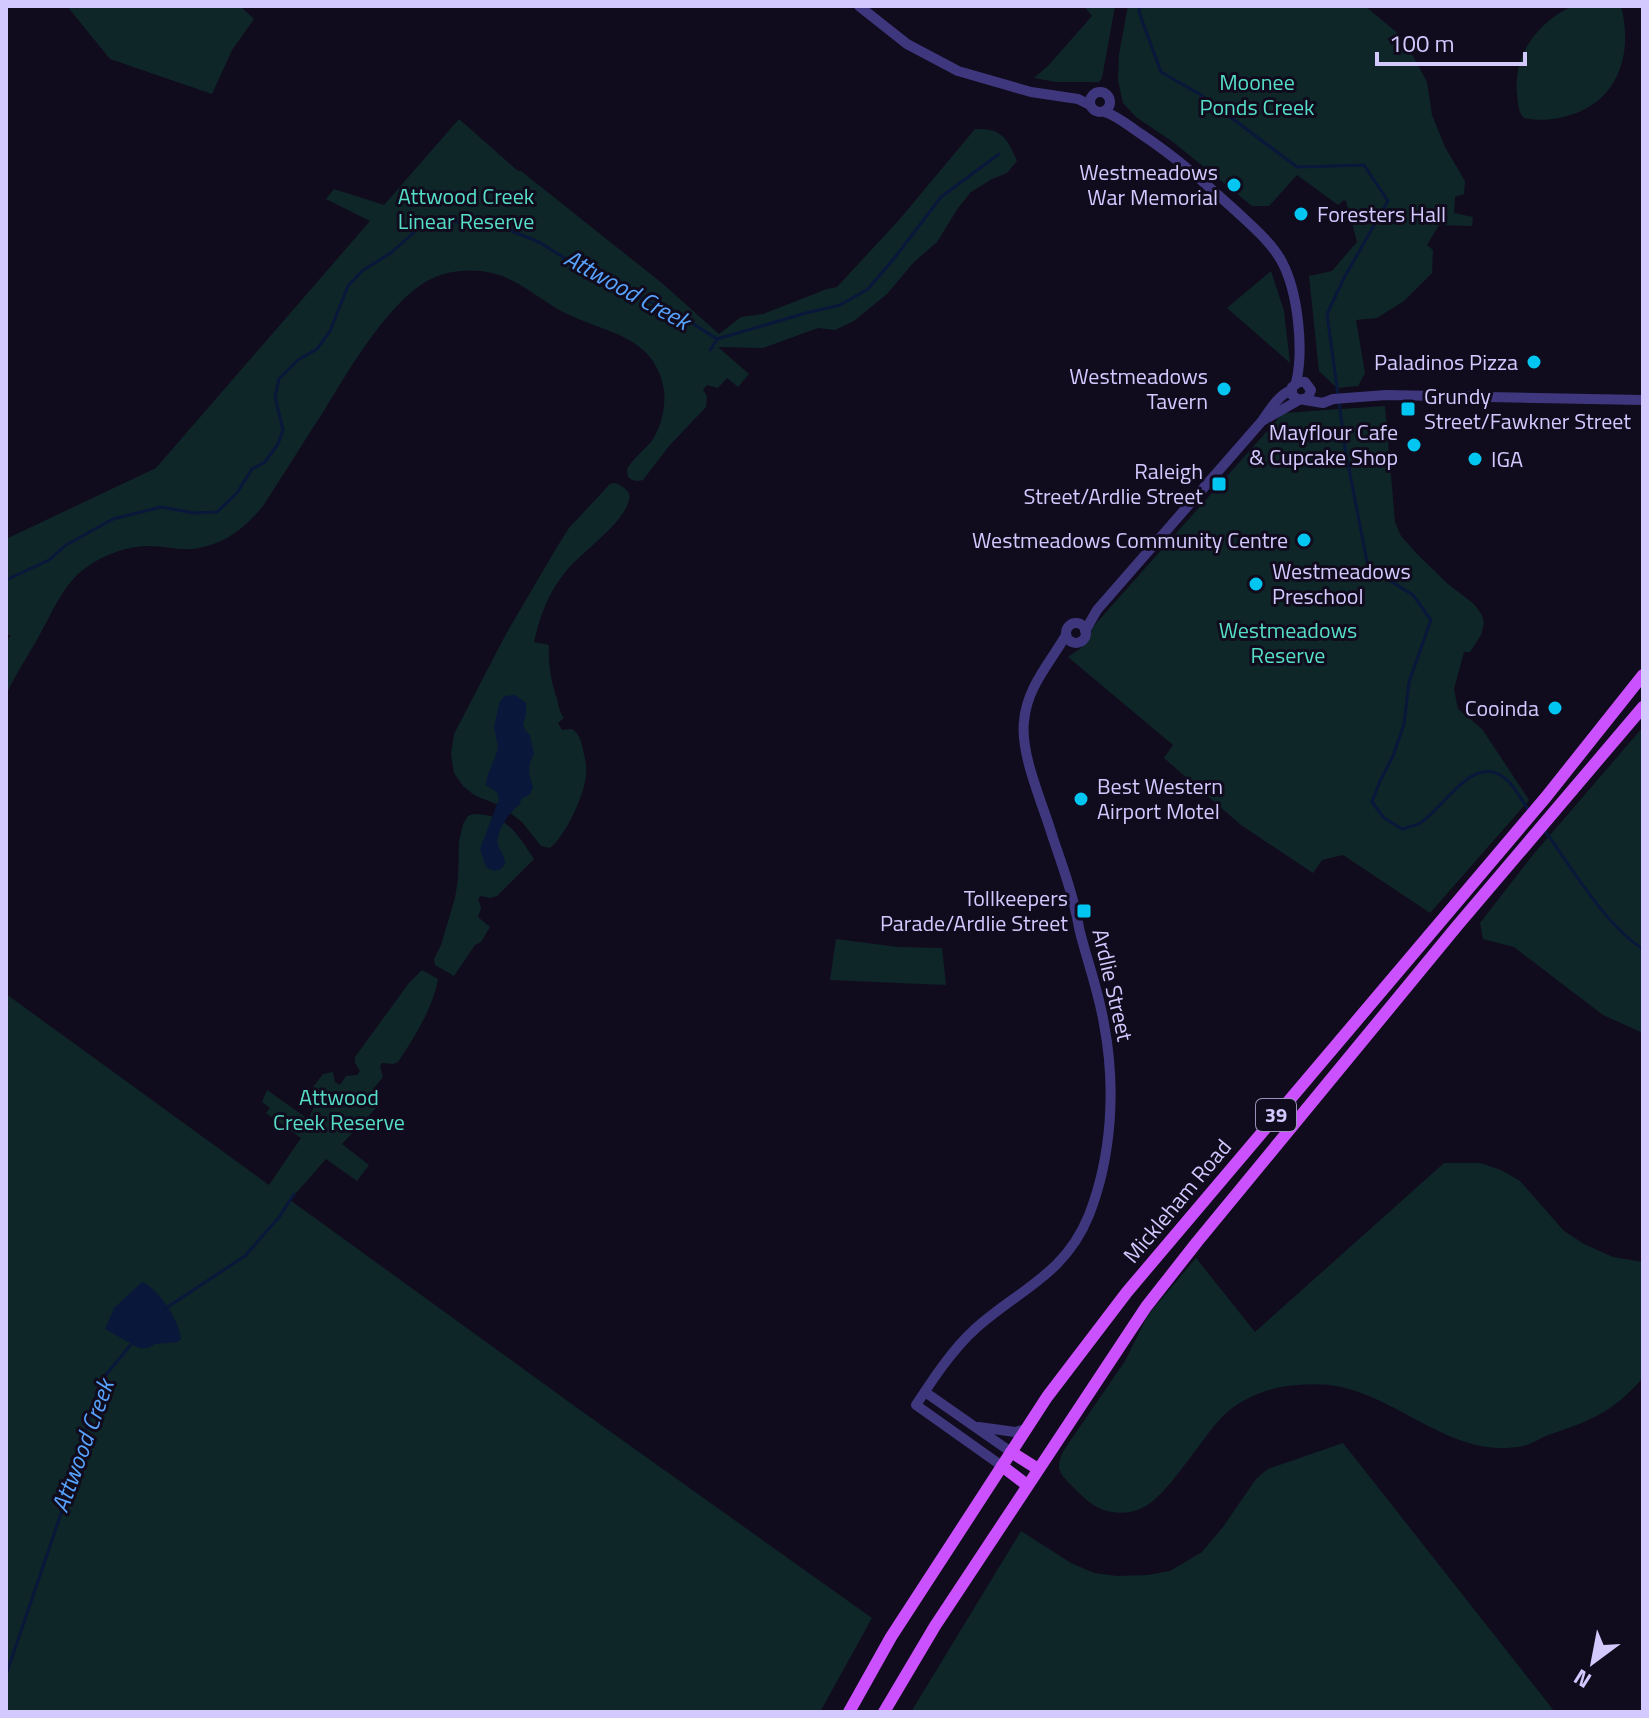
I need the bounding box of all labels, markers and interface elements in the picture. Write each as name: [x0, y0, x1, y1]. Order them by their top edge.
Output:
scale bar: [1377, 16, 1525, 66]
text: 100 m: [1389, 25, 1455, 61]
park label: Moonee Ponds Creek: [1199, 65, 1315, 124]
place label: Westmeadows War Memorial: [1079, 155, 1218, 214]
marker: Westmeadows War Memorial: [1225, 176, 1243, 194]
park label: Attwood Creek Linear Reserve: [398, 179, 535, 238]
place label: Foresters Hall: [1317, 197, 1446, 231]
marker: Foresters Hall: [1292, 205, 1310, 223]
water label: Attwood Creek: [558, 240, 700, 340]
place label: Paladinos Pizza: [1374, 345, 1518, 379]
marker: Paladinos Pizza: [1525, 353, 1543, 371]
place label: Westmeadows Tavern: [1069, 359, 1208, 418]
place label: Grundy Street/Fawkner Street: [1424, 379, 1631, 438]
marker: Westmeadows Tavern: [1215, 380, 1233, 398]
marker: Grundy Street/Fawkner Street: [1399, 400, 1417, 418]
place label: Mayflour Cafe & Cupcake Shop: [1249, 415, 1398, 474]
marker: Mayflour Cafe & Cupcake Shop: [1405, 436, 1423, 454]
place label: IGA: [1491, 442, 1523, 476]
marker: IGA: [1466, 450, 1484, 468]
place label: Raleigh Street/Ardlie Street: [1024, 454, 1203, 513]
marker: Raleigh Street/Ardlie Street: [1210, 475, 1228, 493]
place label: Westmeadows Community Centre: [972, 523, 1288, 557]
marker: Westmeadows Community Centre: [1295, 531, 1313, 549]
place label: Westmeadows Preschool: [1272, 554, 1411, 613]
marker: Westmeadows Preschool: [1247, 575, 1265, 593]
park label: Westmeadows Reserve: [1219, 613, 1357, 672]
place label: Cooinda: [1465, 691, 1539, 725]
marker: Cooinda: [1546, 699, 1564, 717]
place label: Best Western Airport Motel: [1097, 769, 1223, 828]
marker: Best Western Airport Motel: [1072, 790, 1090, 808]
place label: Tollkeepers Parade/Ardlie Street: [880, 881, 1068, 940]
marker: Tollkeepers Parade/Ardlie Street: [1075, 902, 1093, 920]
street label: Ardlie Street: [1084, 925, 1143, 1045]
park label: Attwood Creek Reserve: [273, 1080, 405, 1139]
road number: 39: [1256, 1099, 1296, 1131]
street label: Mickleham Road: [1115, 1131, 1239, 1271]
water label: Attwood Creek: [41, 1371, 124, 1517]
north arrow: [1553, 1622, 1633, 1702]
text: N: [1567, 1661, 1598, 1697]

